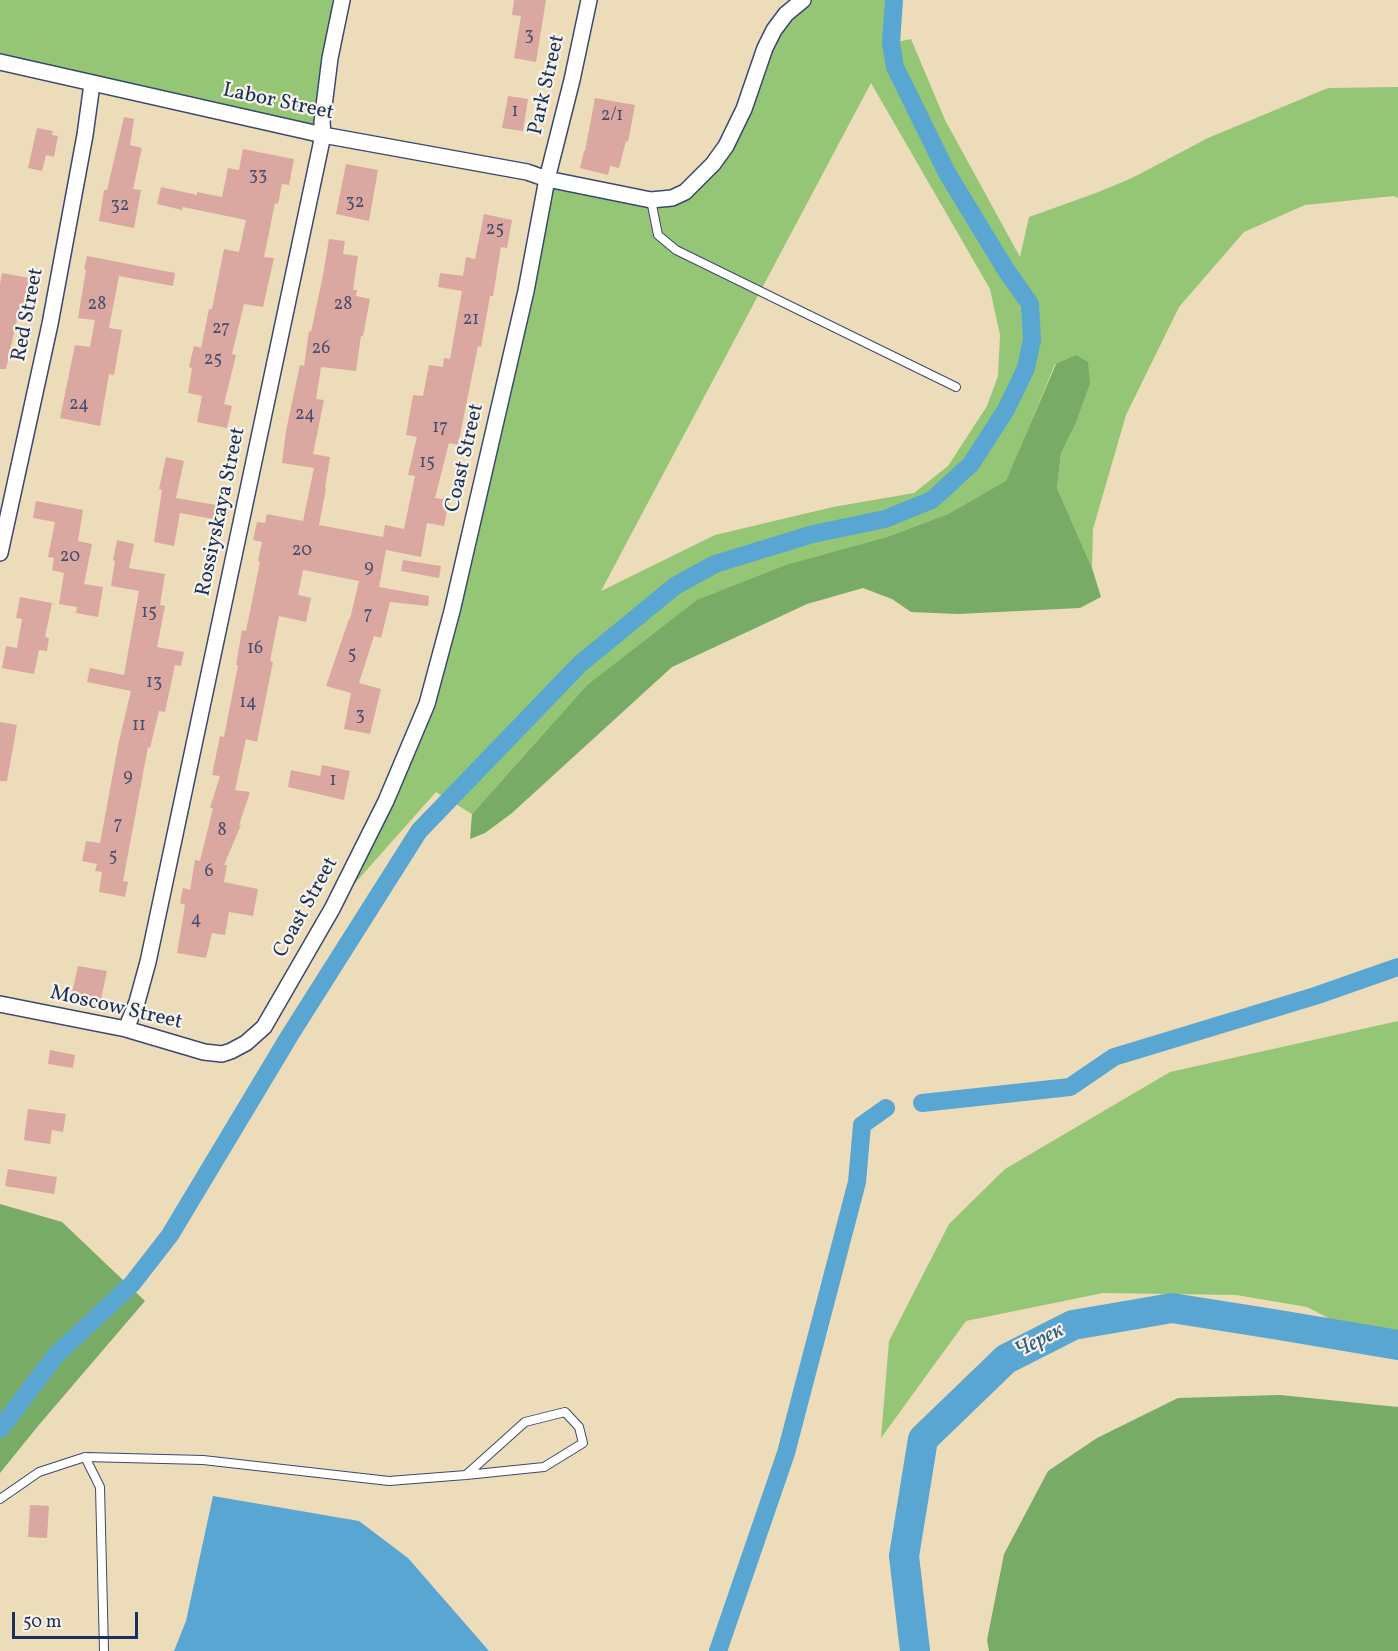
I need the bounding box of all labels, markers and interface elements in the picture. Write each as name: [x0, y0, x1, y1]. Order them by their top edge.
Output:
house number: 3: [524, 26, 534, 48]
street label: Park Street: [524, 32, 572, 138]
street label: Labor Street: [220, 79, 336, 127]
house number: 1: [512, 102, 518, 124]
house number: 2/1: [601, 106, 623, 128]
house number: 33: [249, 166, 267, 188]
house number: 32: [346, 193, 364, 215]
house number: 32: [111, 196, 129, 218]
house number: 25: [486, 220, 504, 242]
street label: Red Street: [8, 266, 50, 364]
house number: 28: [88, 295, 106, 317]
house number: 28: [334, 295, 352, 317]
house number: 21: [463, 310, 479, 332]
house number: 27: [212, 319, 230, 341]
house number: 26: [312, 339, 330, 361]
house number: 25: [204, 350, 222, 372]
house number: 24: [69, 395, 89, 417]
street label: Coast Street: [441, 401, 491, 515]
house number: 24: [295, 405, 315, 427]
house number: 17: [432, 418, 448, 440]
street label: Rossiyskaya Street: [192, 425, 252, 599]
house number: 15: [419, 453, 435, 475]
house number: 20: [292, 541, 312, 563]
house number: 20: [60, 547, 80, 569]
house number: 9: [364, 558, 374, 580]
house number: 15: [141, 603, 157, 625]
house number: 7: [364, 605, 372, 627]
house number: 16: [247, 639, 263, 661]
house number: 5: [348, 645, 356, 667]
house number: 13: [146, 673, 162, 695]
house number: 14: [239, 693, 257, 715]
house number: 3: [355, 706, 365, 728]
house number: 11: [132, 716, 146, 738]
house number: 9: [123, 767, 133, 789]
house number: 1: [330, 771, 336, 793]
house number: 7: [114, 815, 122, 837]
house number: 8: [217, 821, 227, 843]
house number: 5: [109, 847, 117, 869]
street label: Coast Street: [269, 853, 345, 963]
house number: 6: [204, 862, 214, 884]
house number: 4: [191, 910, 201, 932]
street label: Moscow Street: [47, 982, 185, 1036]
water label: Черек: [1011, 1319, 1069, 1365]
scale bar: [15, 1600, 141, 1638]
text: 50 m: [23, 1610, 62, 1635]

